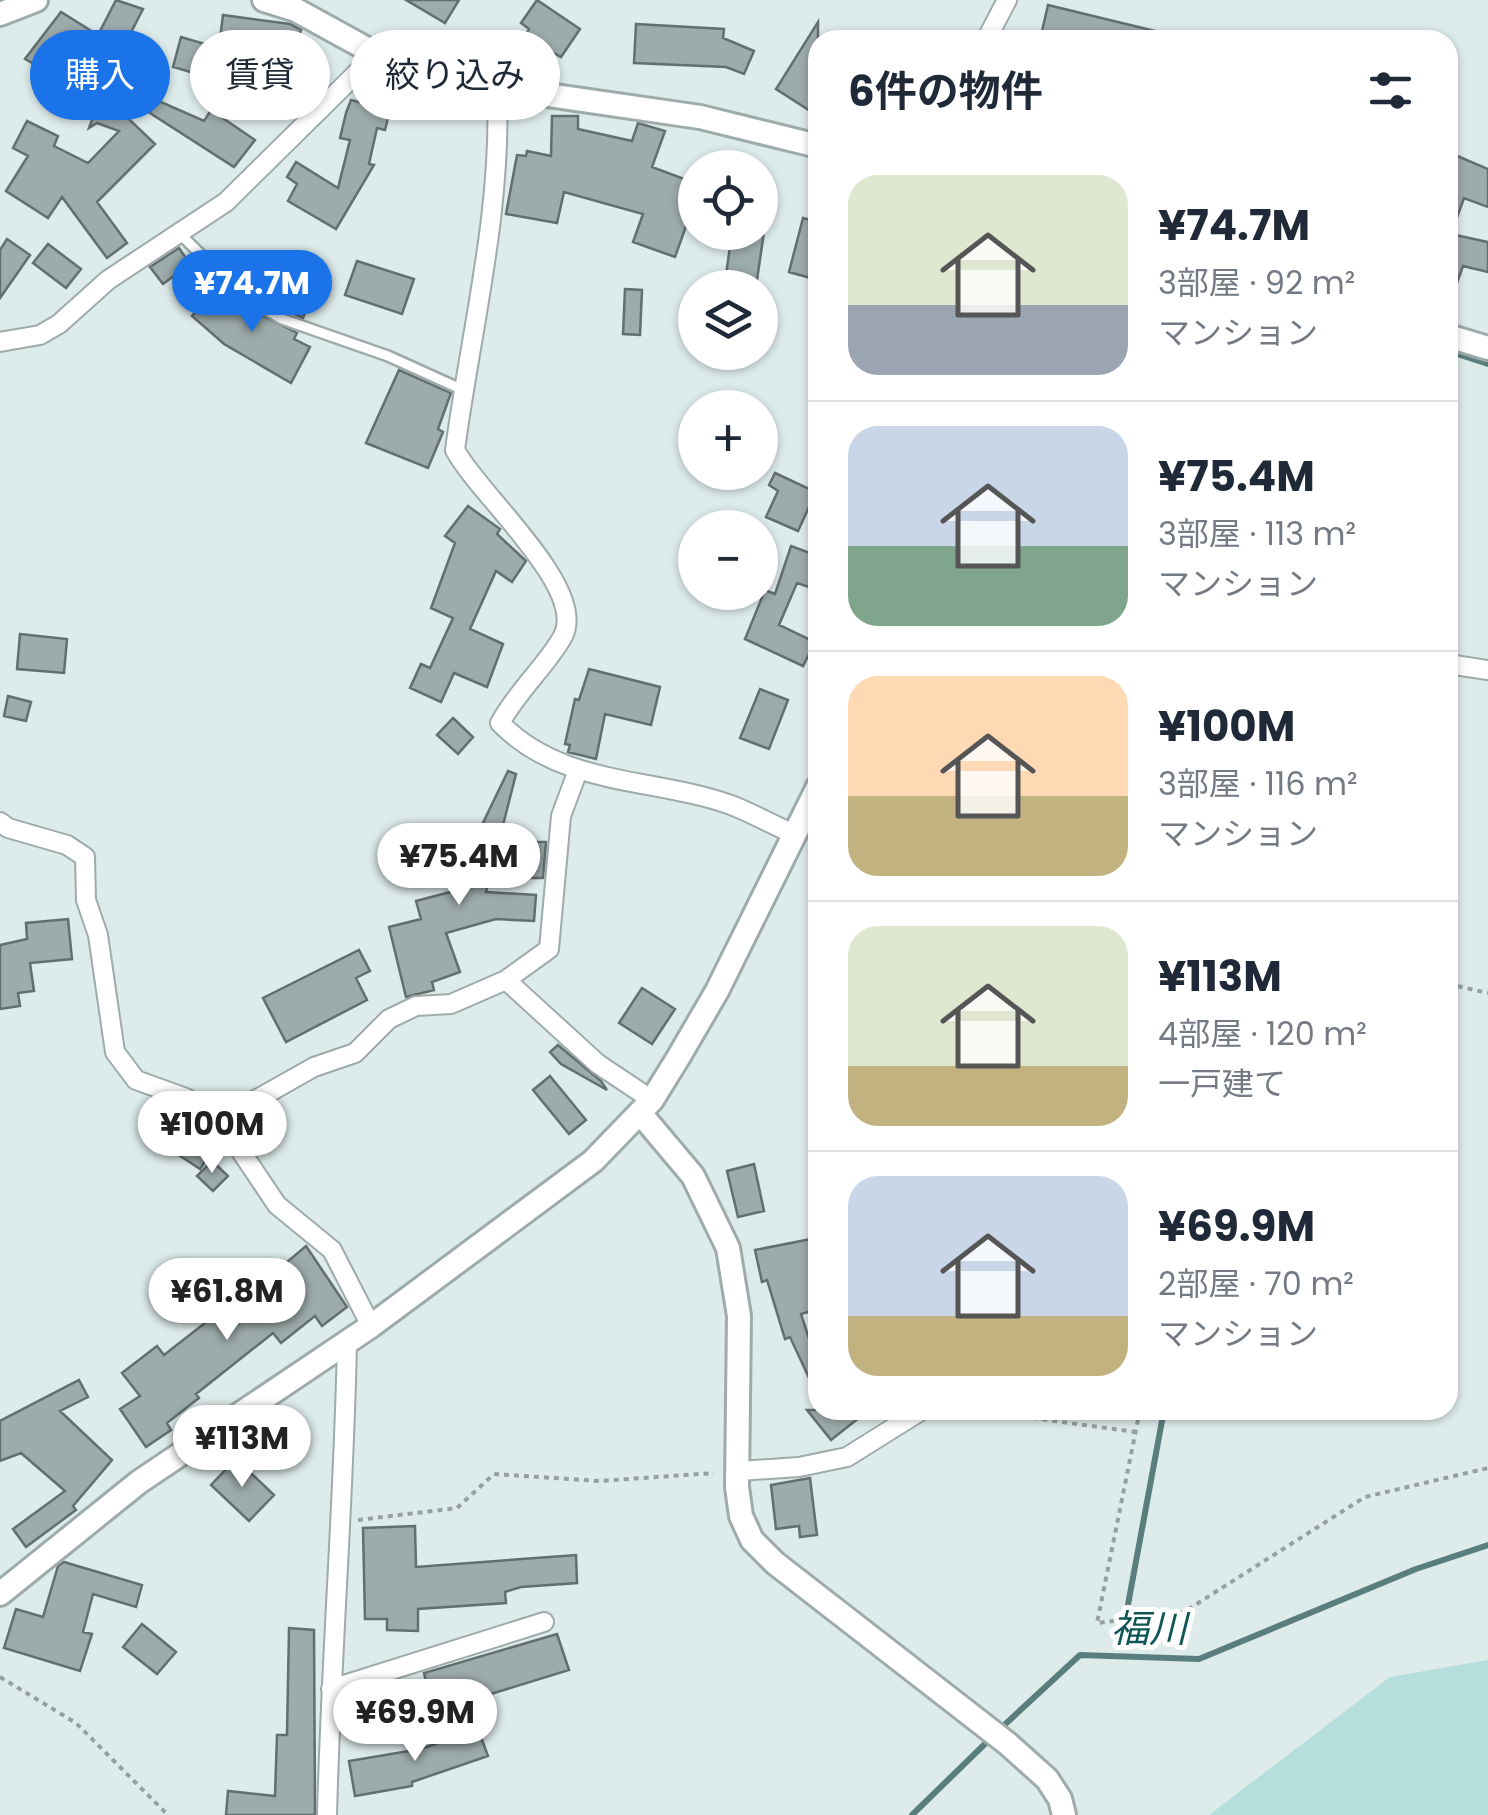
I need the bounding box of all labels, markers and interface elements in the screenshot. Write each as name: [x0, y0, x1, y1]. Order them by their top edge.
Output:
chip: 購入: [30, 30, 170, 120]
chip: 賃貸: [190, 30, 330, 120]
chip: 絞り込み: [350, 30, 560, 120]
text: 6件の物件: [848, 62, 1043, 121]
icon: filters: [1363, 63, 1418, 118]
map controls: [678, 150, 778, 610]
button: locate: [678, 150, 778, 250]
text: ¥74.7M: [1158, 196, 1310, 255]
icon: home: [928, 215, 1048, 335]
pin: ¥74.7M: [171, 250, 333, 335]
text: ¥74.7M: [194, 260, 310, 305]
text: 3部屋 · 92 m²: [1158, 260, 1355, 305]
button: layers: [678, 270, 778, 370]
text: マンション: [1158, 310, 1318, 355]
button: +: [678, 390, 778, 490]
text: ¥75.4M: [1158, 447, 1315, 506]
icon: home: [928, 466, 1048, 586]
button: −: [678, 510, 778, 610]
text: 3部屋 · 113 m²: [1158, 511, 1356, 556]
text: マンション: [1158, 561, 1318, 606]
text: ¥100M: [1158, 697, 1295, 756]
icon: home: [928, 716, 1048, 836]
text: 3部屋 · 116 m²: [1158, 761, 1358, 806]
text: マンション: [1158, 811, 1318, 856]
pin: ¥75.4M: [378, 823, 540, 908]
text: ¥75.4M: [399, 833, 519, 878]
text: ¥113M: [1158, 947, 1282, 1006]
icon: home: [928, 966, 1048, 1086]
text: 4部屋 · 120 m²: [1158, 1011, 1367, 1056]
text: 一戸建て: [1158, 1061, 1286, 1106]
pin: ¥100M: [142, 1091, 282, 1176]
text: ¥100M: [160, 1101, 264, 1146]
text: ¥69.9M: [1158, 1197, 1315, 1256]
icon: home: [928, 1216, 1048, 1336]
pin: ¥61.8M: [146, 1258, 308, 1343]
text: 2部屋 · 70 m²: [1158, 1261, 1354, 1306]
text: ¥61.8M: [170, 1268, 284, 1313]
text: マンション: [1158, 1311, 1318, 1356]
pin: ¥113M: [172, 1405, 312, 1490]
text: ¥113M: [195, 1415, 289, 1460]
water label: 福川: [1111, 1602, 1191, 1655]
pin: ¥69.9M: [334, 1679, 496, 1764]
text: ¥69.9M: [355, 1689, 475, 1734]

